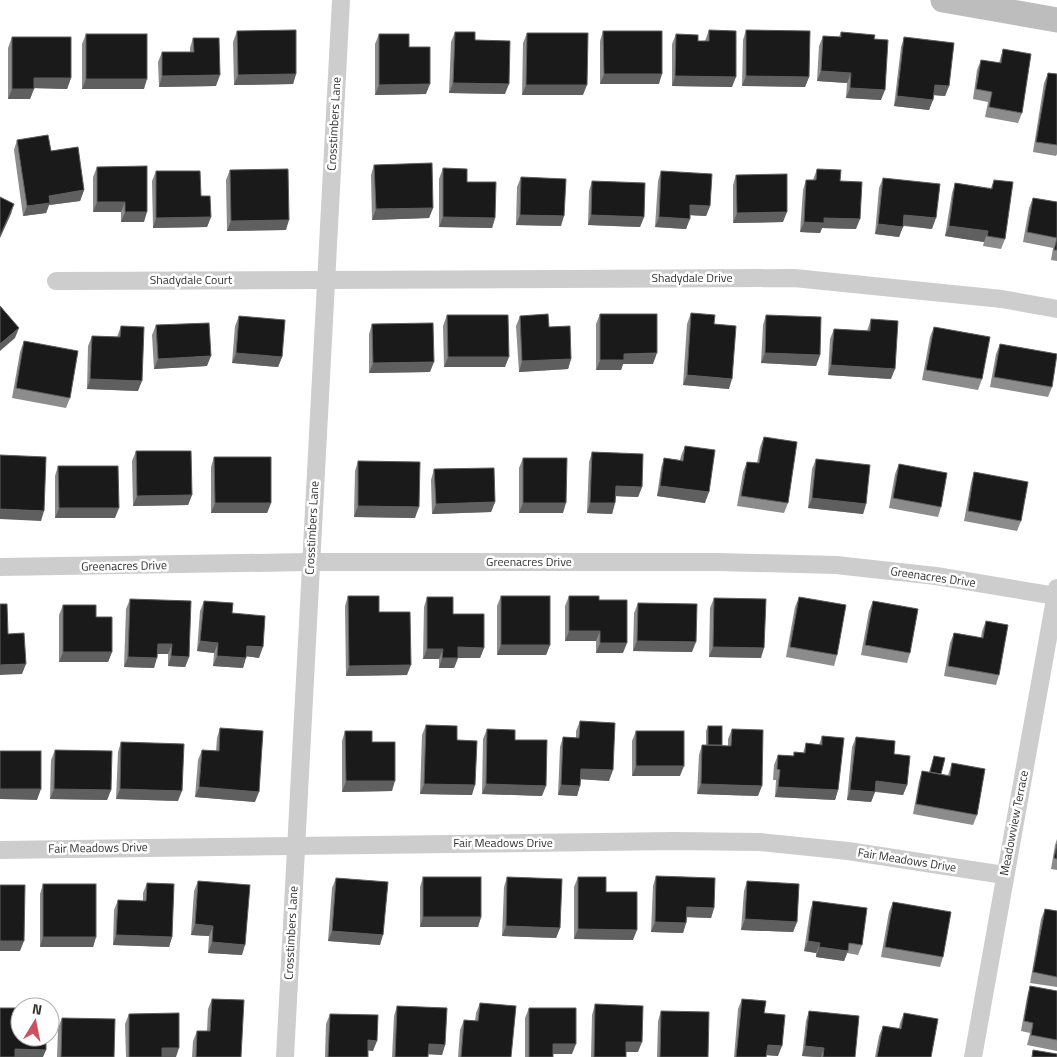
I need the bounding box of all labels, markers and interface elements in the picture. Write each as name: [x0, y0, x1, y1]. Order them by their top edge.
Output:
street label: Crosstimbers Lane: [322, 77, 345, 171]
street label: Shadydale Drive: [651, 268, 733, 287]
street label: Shadydale Court: [150, 270, 233, 289]
street label: Crosstimbers Lane: [300, 481, 323, 575]
street label: Greenacres Drive: [486, 552, 572, 571]
street label: Greenacres Drive: [81, 555, 167, 576]
street label: Greenacres Drive: [889, 561, 977, 592]
street label: Meadowview Terrace: [994, 769, 1033, 877]
street label: Fair Meadows Drive: [453, 833, 553, 852]
street label: Fair Meadows Drive: [48, 837, 148, 858]
street label: Fair Meadows Drive: [856, 842, 958, 877]
street label: Crosstimbers Lane: [279, 886, 302, 980]
north arrow: [10, 997, 60, 1047]
text: N: [31, 998, 44, 1020]

